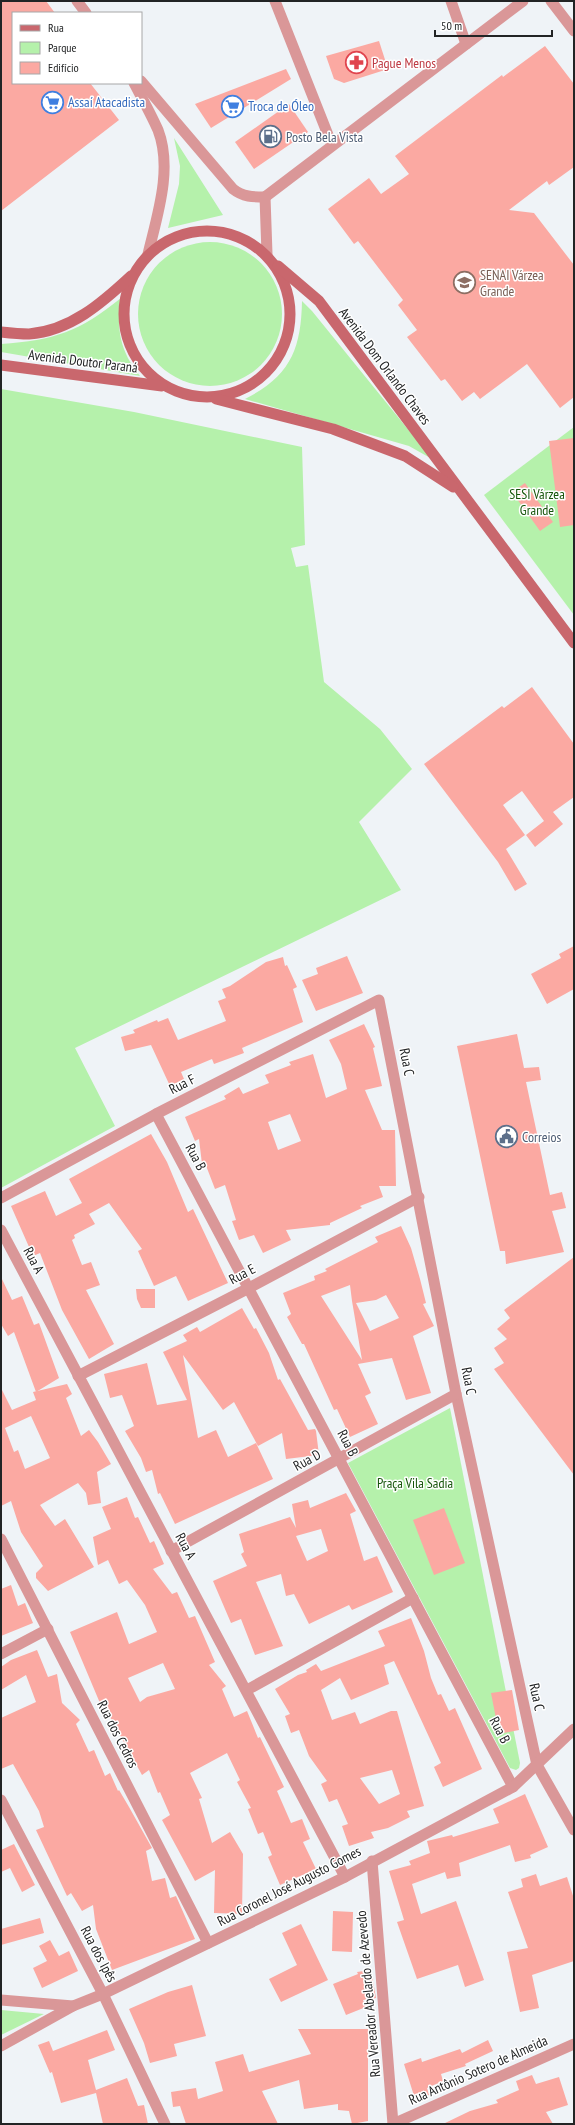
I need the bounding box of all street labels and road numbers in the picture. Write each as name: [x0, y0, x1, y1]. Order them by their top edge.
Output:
street label: Avenida Dom Orlando Chaves: [335, 304, 435, 429]
street label: Avenida Doutor Paraná: [27, 345, 139, 377]
street label: Rua C: [396, 1047, 419, 1078]
street label: Rua F: [166, 1070, 198, 1098]
street label: Rua B: [181, 1140, 211, 1174]
street label: Rua A: [20, 1244, 49, 1277]
street label: Rua E: [226, 1260, 258, 1288]
street label: Rua C: [458, 1366, 481, 1397]
street label: Rua B: [333, 1426, 363, 1460]
street label: Rua D: [290, 1445, 324, 1475]
street label: Rua A: [172, 1530, 201, 1563]
street label: Rua C: [525, 1682, 549, 1713]
street label: Rua dos Cedros: [93, 1697, 143, 1771]
street label: Rua B: [485, 1713, 515, 1747]
street label: Rua Coronel José Augusto Gomes: [214, 1842, 364, 1930]
street label: Rua Vereador Abelardo de Azevedo: [352, 1910, 384, 2078]
street label: Rua dos Ipês: [77, 1923, 121, 1985]
street label: Rua Antônio Sotero de Almeida: [406, 2031, 550, 2109]

